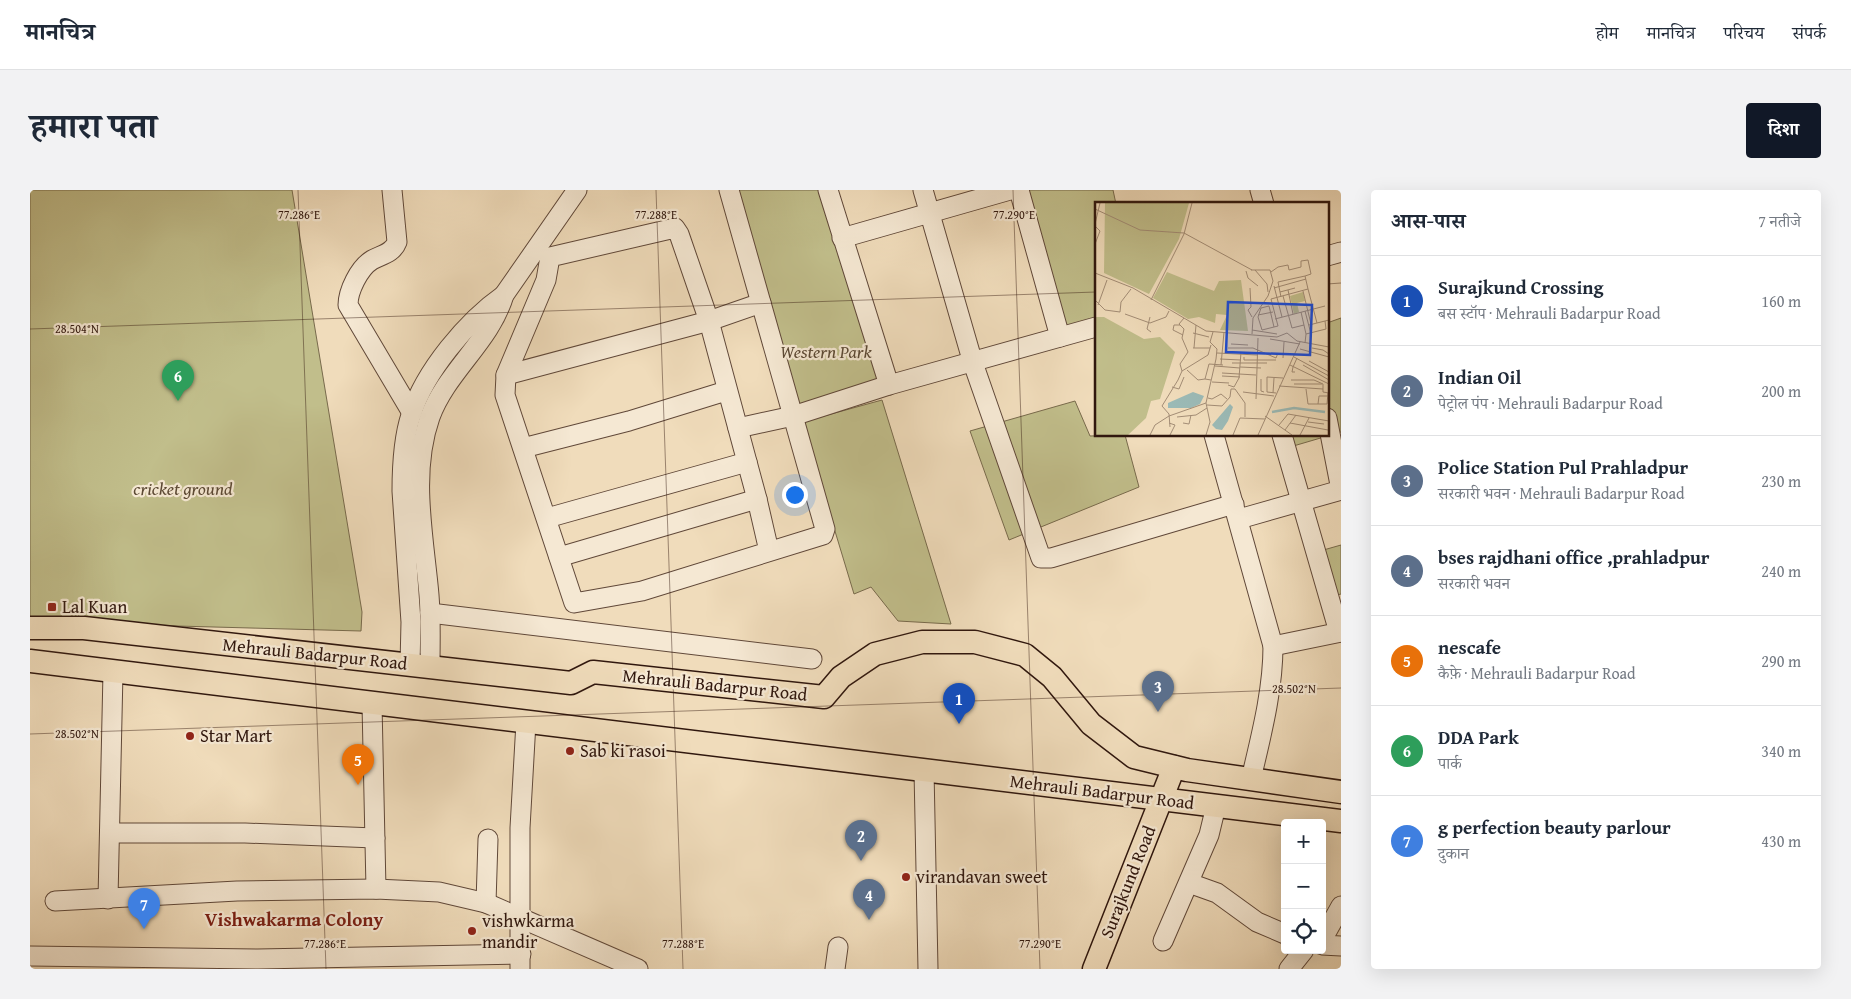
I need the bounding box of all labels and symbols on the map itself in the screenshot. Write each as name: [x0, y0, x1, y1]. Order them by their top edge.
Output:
inset map: [1095, 202, 1328, 436]
text: 77.286°E: [278, 206, 320, 223]
text: 77.288°E: [635, 206, 677, 223]
text: 77.290°E: [993, 206, 1035, 223]
text: 28.504°N: [55, 320, 99, 337]
park label: Western Park: [780, 338, 873, 365]
pin: 6: [162, 360, 194, 401]
park label: cricket ground: [133, 475, 233, 502]
your location: [782, 482, 808, 508]
place label: Lal Kuan: [62, 593, 127, 620]
marker: Lal Kuan: [46, 601, 58, 613]
street label: Mehrauli Badarpur Road: [221, 630, 409, 677]
street label: Mehrauli Badarpur Road: [621, 661, 809, 708]
pin: 3: [1142, 671, 1174, 712]
text: 28.502°N: [1272, 680, 1316, 697]
pin: 1: [943, 683, 975, 724]
place label: Star Mart: [200, 722, 273, 749]
text: 28.502°N: [55, 725, 99, 742]
marker: Star Mart: [184, 730, 196, 742]
place label: Sab ki rasoi: [580, 737, 666, 764]
pin: 5: [342, 744, 374, 785]
marker: Sab ki rasoi: [564, 745, 576, 757]
street label: Mehrauli Badarpur Road: [1008, 767, 1196, 816]
pin: 2: [845, 820, 877, 861]
street label: Surajkund Road: [1093, 821, 1163, 942]
place label: virandavan sweet: [916, 863, 1048, 890]
marker: virandavan sweet: [900, 871, 912, 883]
pin: 4: [853, 879, 885, 920]
pin: 7: [128, 888, 160, 929]
district label: Vishwakarma Colony: [205, 905, 383, 933]
place label: vishwkarma mandir: [482, 907, 575, 955]
marker: vishwkarma mandir: [466, 925, 478, 937]
text: 77.286°E: [304, 935, 346, 952]
text: 77.288°E: [662, 935, 704, 952]
text: 77.290°E: [1019, 935, 1061, 952]

